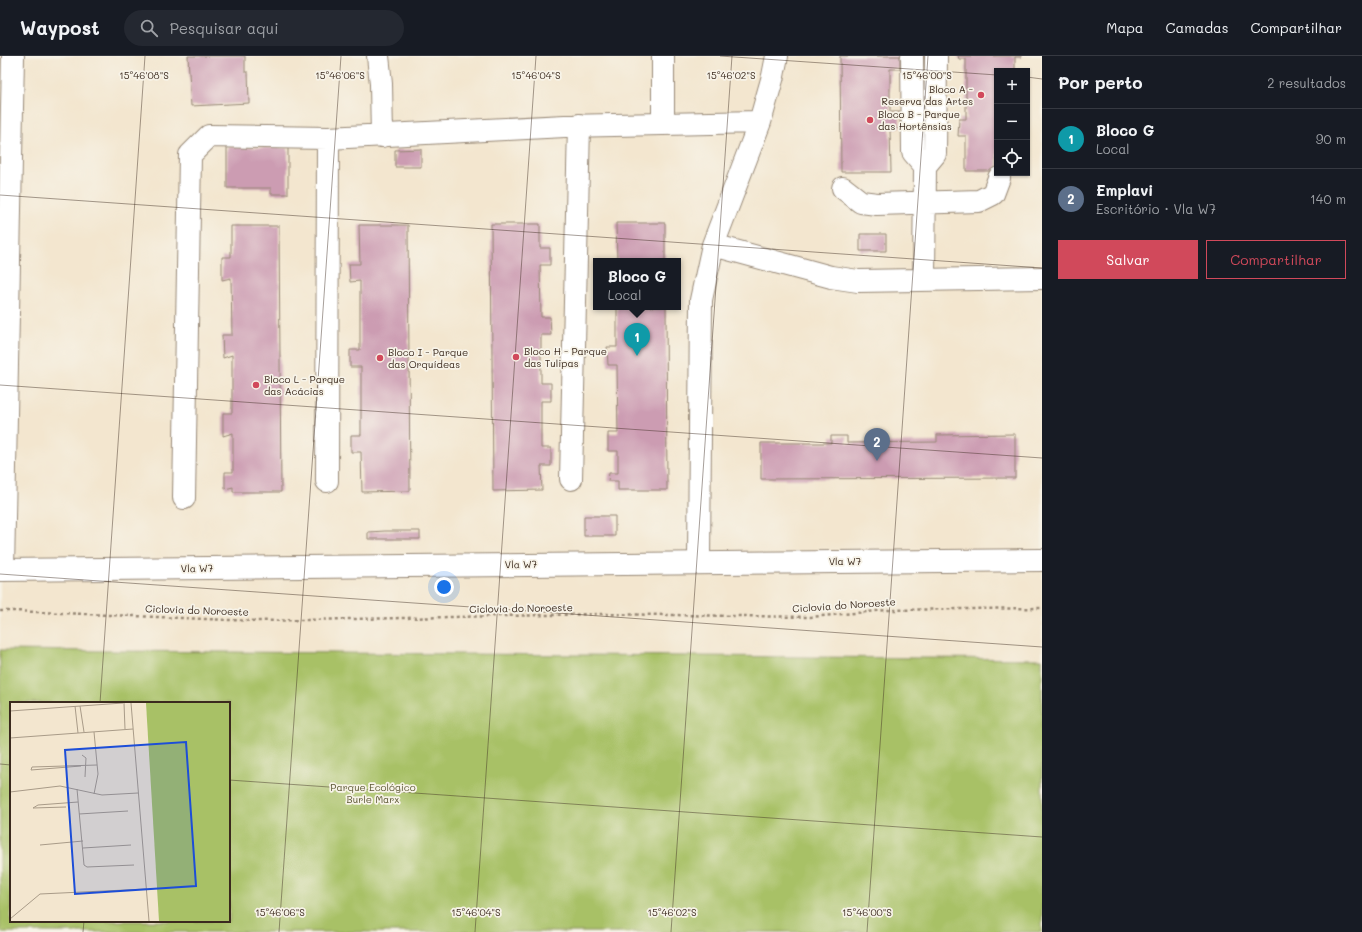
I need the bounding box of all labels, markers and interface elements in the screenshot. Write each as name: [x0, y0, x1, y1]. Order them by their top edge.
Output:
search box: [124, 10, 404, 46]
text: Waypost: [20, 15, 100, 40]
icon: search: [138, 17, 160, 39]
text: Pesquisar aqui: [170, 18, 279, 38]
text: Mapa: [1106, 18, 1144, 37]
text: Camadas: [1166, 18, 1229, 37]
text: Compartilhar: [1251, 18, 1342, 37]
text: 15°46'08"S: [119, 68, 169, 82]
text: 15°46'06"S: [315, 68, 365, 82]
text: 15°46'04"S: [511, 68, 561, 82]
text: 15°46'02"S: [706, 68, 756, 82]
text: 15°46'00"S: [902, 68, 952, 82]
map controls: [994, 68, 1030, 176]
button: +: [994, 68, 1030, 104]
text: Por perto: [1058, 71, 1142, 93]
text: 2 resultados: [1267, 74, 1346, 91]
place label: Bloco A - Reserva das Artes: [882, 82, 973, 108]
marker: Bloco A - Reserva das Artes: [976, 90, 986, 100]
button: −: [994, 104, 1030, 140]
place label: Bloco B - Parque das Hortênsias: [878, 107, 960, 133]
marker: Bloco B - Parque das Hortênsias: [865, 115, 875, 125]
text: Bloco G: [1096, 120, 1154, 140]
text: 1: [1068, 130, 1074, 147]
text: 90 m: [1316, 130, 1346, 147]
button: locate: [994, 140, 1030, 176]
text: Local: [1096, 140, 1130, 157]
text: Emplavi: [1096, 180, 1153, 200]
text: 2: [1067, 190, 1075, 207]
text: 140 m: [1310, 190, 1346, 207]
text: Escritório · Vla W7: [1096, 200, 1216, 217]
button: Salvar: [1058, 240, 1198, 279]
button: Compartilhar: [1206, 240, 1346, 279]
popup: [593, 258, 681, 310]
text: Bloco G: [608, 266, 666, 286]
text: Local: [608, 286, 641, 303]
pin: 1: [624, 323, 650, 356]
place label: Bloco H - Parque das Tulipas: [524, 344, 607, 370]
place label: Bloco I - Parque das Orquídeas: [388, 345, 468, 371]
marker: Bloco H - Parque das Tulipas: [511, 352, 521, 362]
marker: Bloco I - Parque das Orquídeas: [375, 353, 385, 363]
place label: Bloco L - Parque das Acácias: [264, 372, 345, 398]
marker: Bloco L - Parque das Acácias: [251, 380, 261, 390]
pin: 2: [864, 428, 890, 461]
street label: Vla W7: [829, 554, 862, 568]
street label: Vla W7: [505, 557, 538, 571]
street label: Vla W7: [181, 561, 214, 575]
your location: [434, 577, 454, 597]
street label: Ciclovia do Noroeste: [792, 594, 896, 616]
street label: Ciclovia do Noroeste: [469, 600, 573, 616]
street label: Ciclovia do Noroeste: [145, 601, 249, 619]
inset map: [10, 702, 230, 922]
park label: Parque Ecológico Burle Marx: [330, 780, 416, 806]
text: 15°46'06"S: [255, 905, 305, 919]
text: 15°46'04"S: [451, 905, 501, 919]
text: 15°46'02"S: [647, 905, 697, 919]
text: 15°46'00"S: [842, 905, 892, 919]

